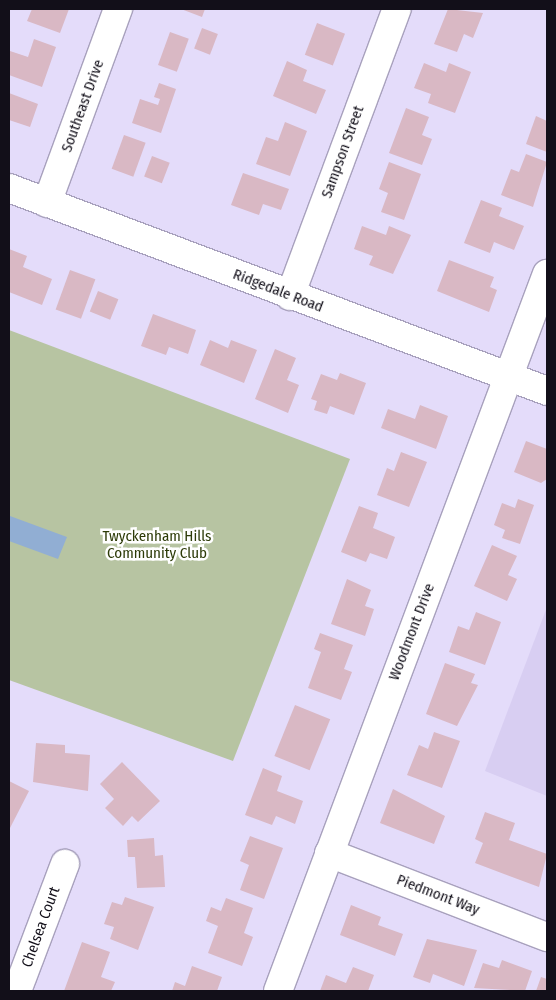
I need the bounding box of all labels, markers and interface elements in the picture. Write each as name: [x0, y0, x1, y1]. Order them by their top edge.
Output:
street label: Southeast Drive: [58, 57, 108, 155]
street label: Sampson Street: [318, 103, 368, 201]
street label: Ridgedale Road: [230, 266, 326, 316]
park label: Twyckenham Hills Community Club: [102, 527, 212, 562]
street label: Woodmont Drive: [385, 581, 439, 683]
street label: Piedmont Way: [394, 871, 482, 919]
street label: Chelsea Court: [18, 884, 64, 970]

